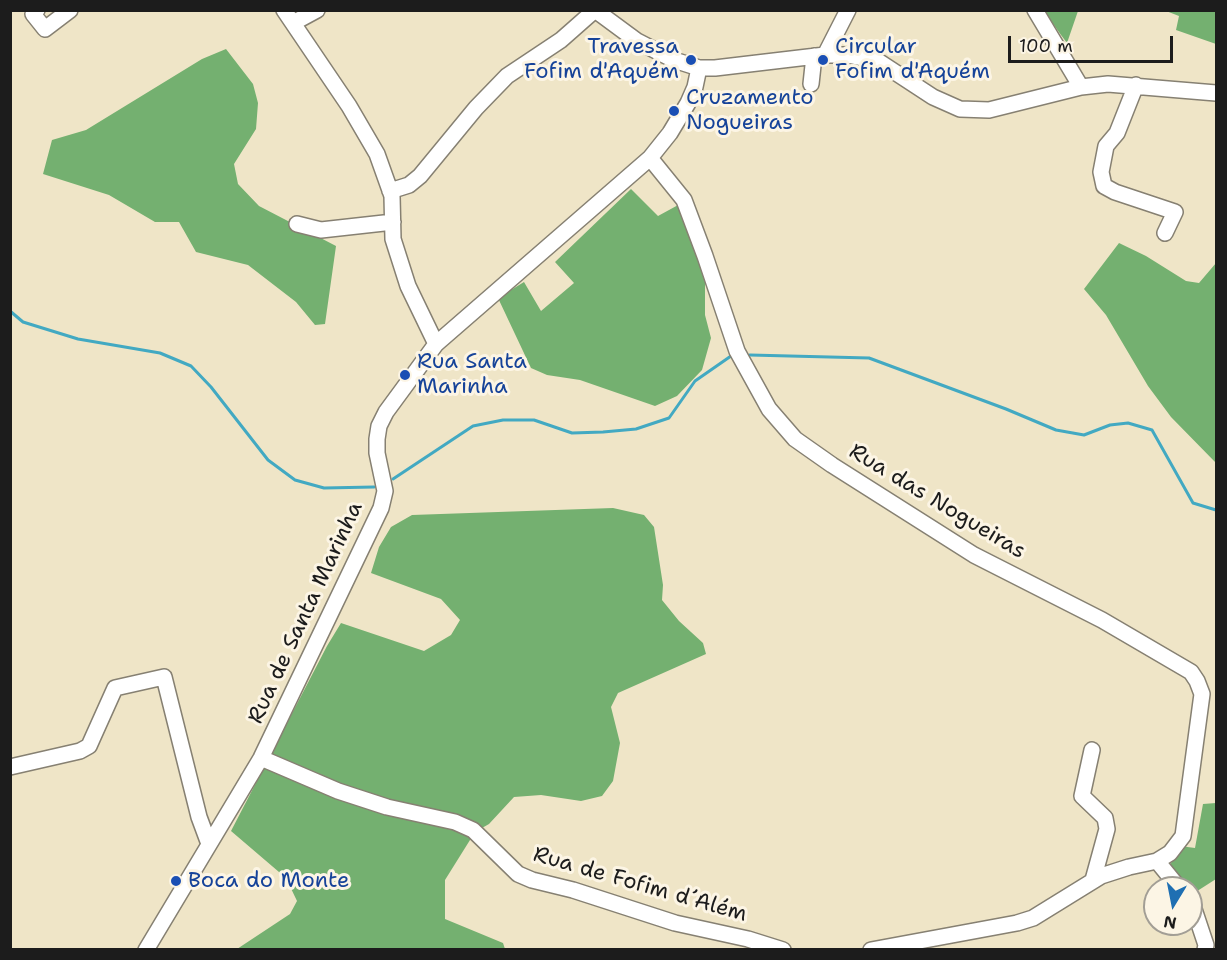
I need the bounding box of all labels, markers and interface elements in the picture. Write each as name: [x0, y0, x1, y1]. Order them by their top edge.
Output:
scale bar: [1011, 24, 1176, 62]
place label: Travessa Fofim d'Aquém: [524, 34, 679, 86]
place label: Circular Fofim d'Aquém: [835, 34, 990, 86]
text: 100 m: [1019, 34, 1073, 58]
marker: Travessa Fofim d'Aquém: [684, 53, 698, 67]
marker: Circular Fofim d'Aquém: [816, 53, 830, 67]
place label: Cruzamento Nogueiras: [686, 85, 814, 136]
marker: Cruzamento Nogueiras: [667, 104, 681, 118]
place label: Rua Santa Marinha: [417, 349, 527, 400]
marker: Rua Santa Marinha: [398, 368, 412, 382]
street label: Rua das Nogueiras: [844, 439, 1030, 565]
street label: Rua de Santa Marinha: [243, 498, 369, 728]
street label: Rua de Fofim d´Além: [530, 842, 750, 928]
place label: Boca do Monte: [188, 868, 349, 894]
marker: Boca do Monte: [169, 874, 183, 888]
north arrow: [1143, 876, 1203, 936]
text: N: [1162, 911, 1178, 934]

